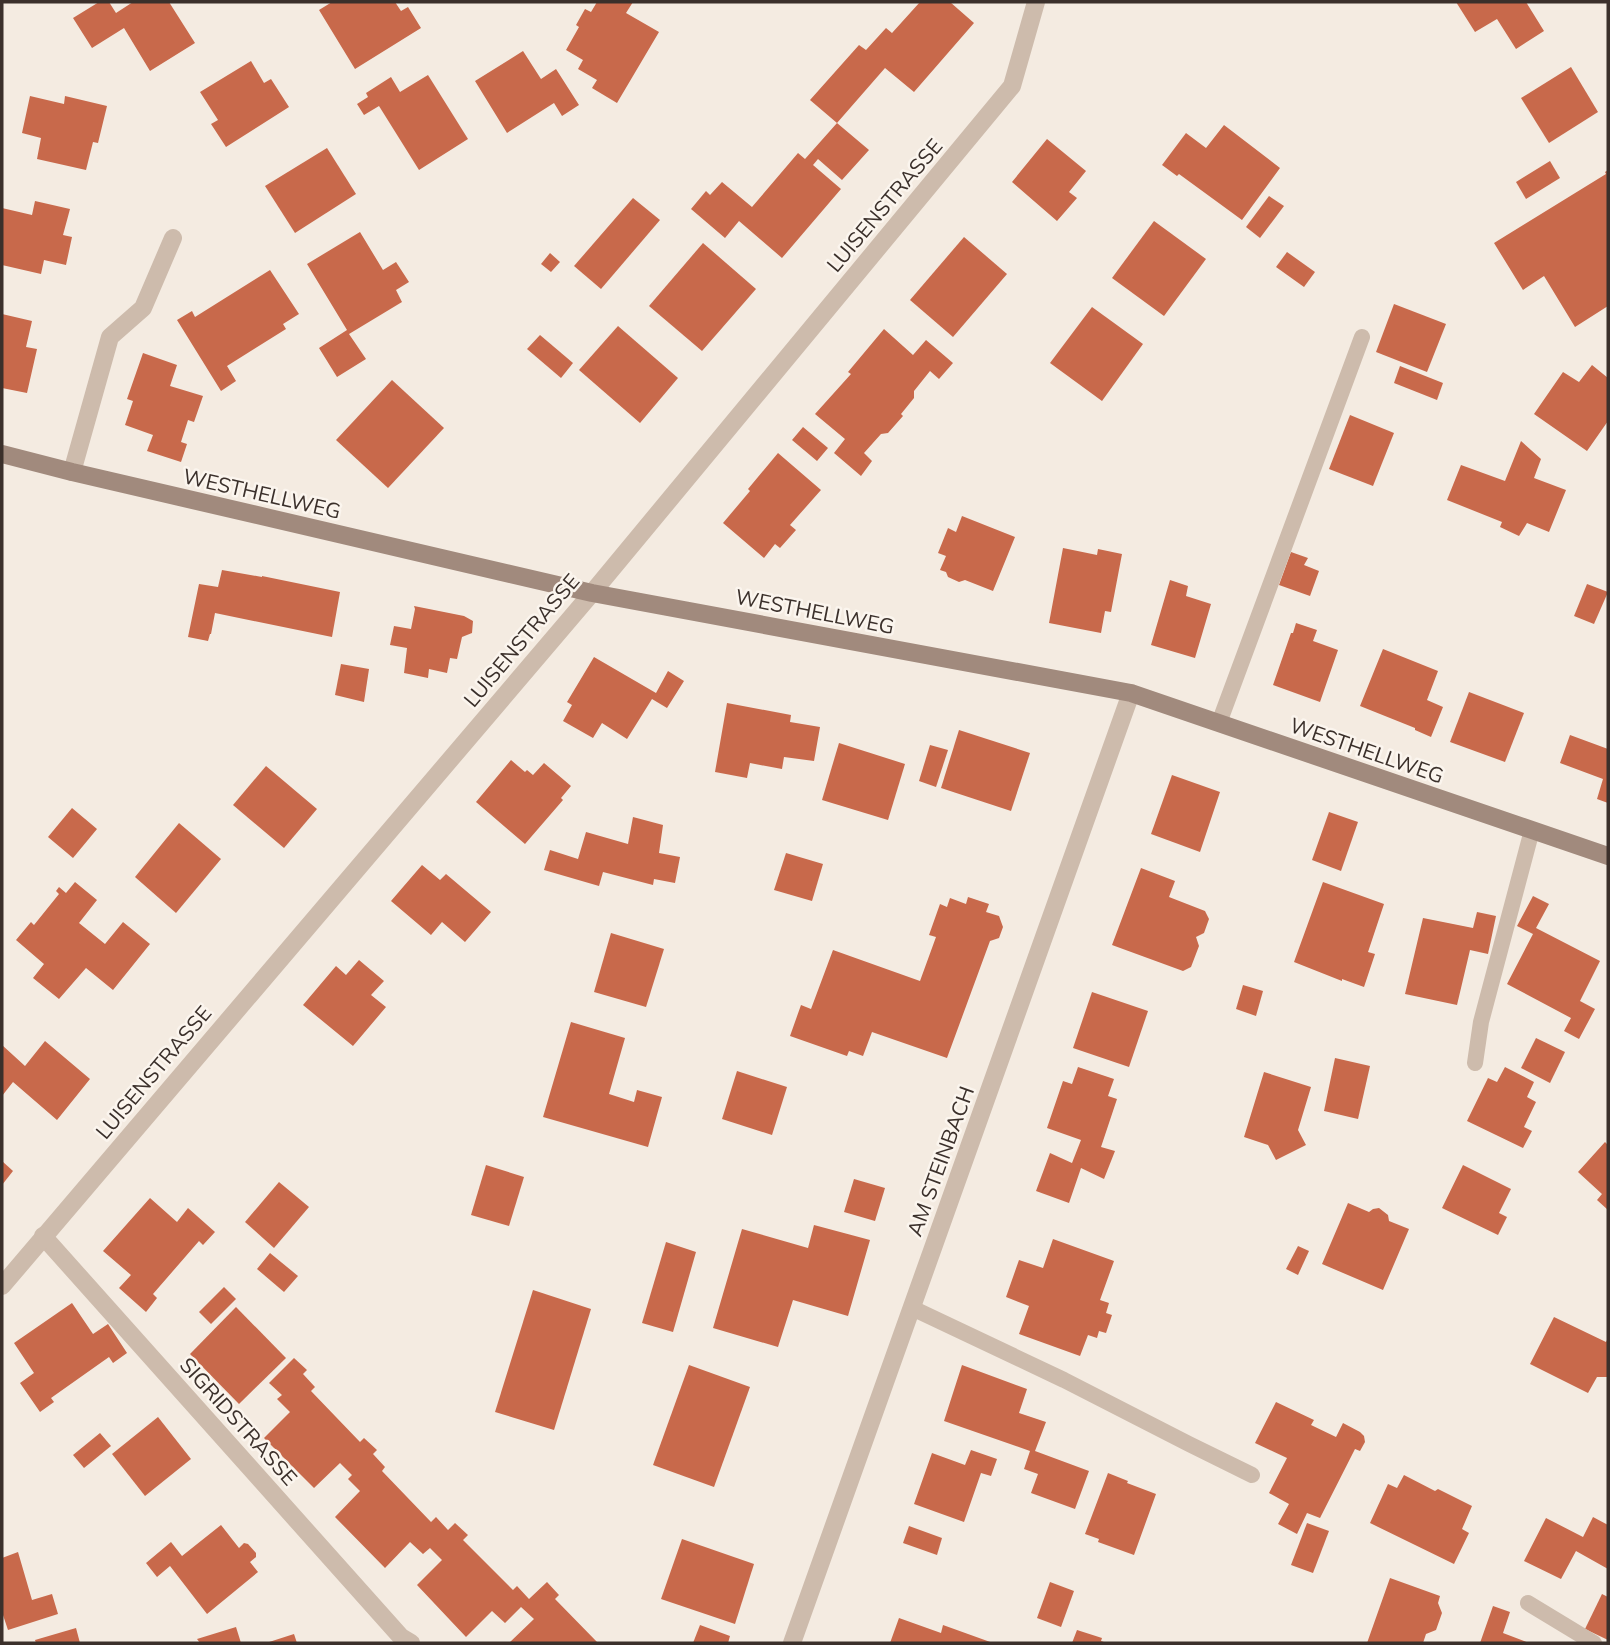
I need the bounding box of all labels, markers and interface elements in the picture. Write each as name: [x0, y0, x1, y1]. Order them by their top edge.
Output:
street label: LUISENSTRASSE: [821, 133, 947, 277]
street label: WESTHELLWEG: [181, 462, 343, 524]
street label: LUISENSTRASSE: [458, 568, 584, 712]
street label: WESTHELLWEG: [733, 583, 897, 639]
street label: WESTHELLWEG: [1287, 711, 1447, 789]
street label: LUISENSTRASSE: [90, 1000, 216, 1144]
street label: AM STEINBACH: [901, 1083, 979, 1239]
street label: SIGRIDSTRASSE: [175, 1352, 303, 1490]

